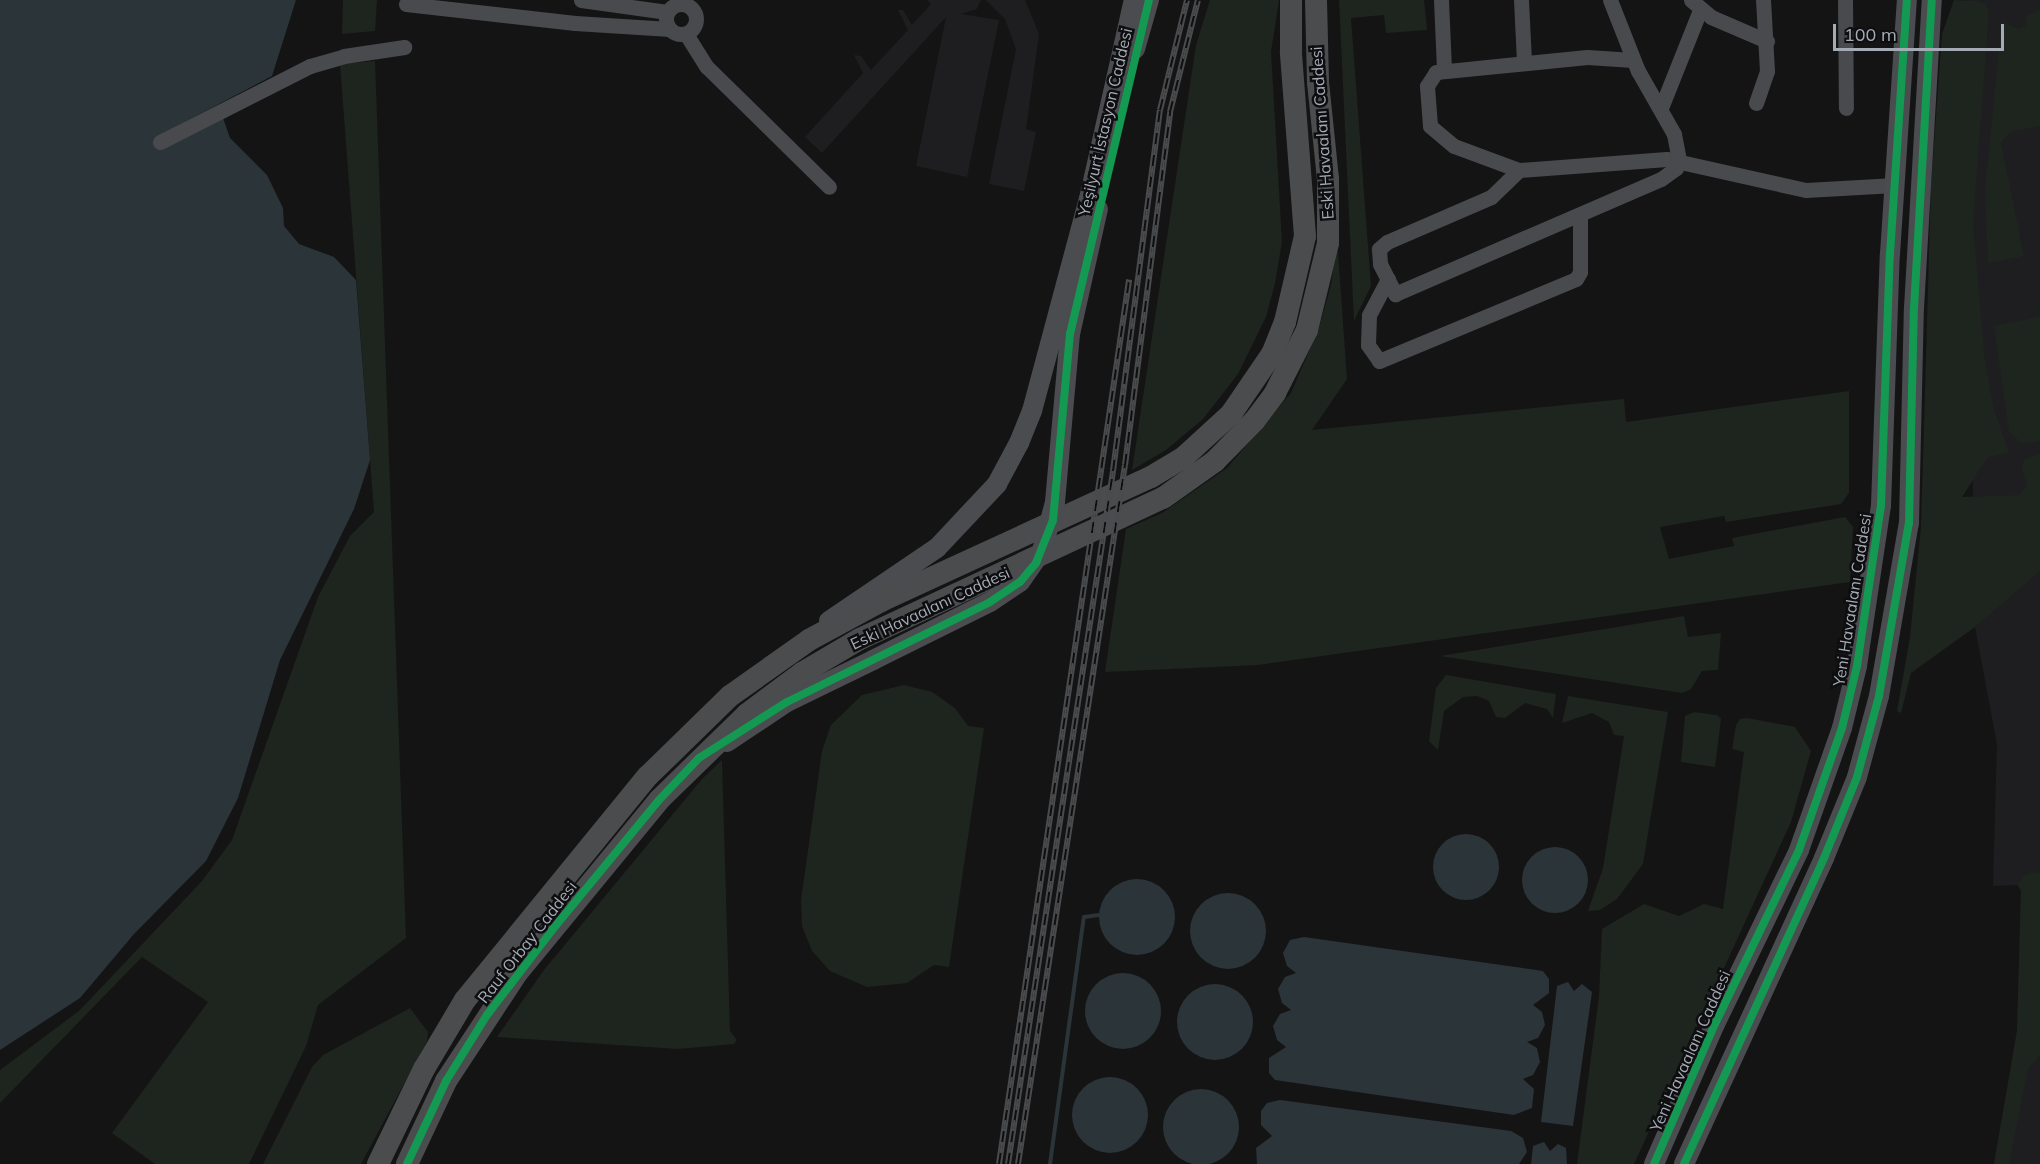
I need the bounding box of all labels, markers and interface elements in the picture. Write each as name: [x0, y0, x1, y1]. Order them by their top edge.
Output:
scale bar: [1836, 12, 2007, 50]
text: 100 m: [1844, 23, 1897, 46]
street label: Yeşilyurt İstasyon Caddesi: [1074, 26, 1136, 218]
street label: Eski Havaalanı Caddesi: [1306, 46, 1338, 220]
street label: Yeni Havaalanı Caddesi: [1829, 512, 1875, 688]
street label: Eski Havaalanı Caddesi: [847, 563, 1013, 653]
street label: Rauf Orbay Caddesi: [473, 877, 581, 1007]
street label: Yeni Havaalanı Caddesi: [1646, 967, 1734, 1135]

